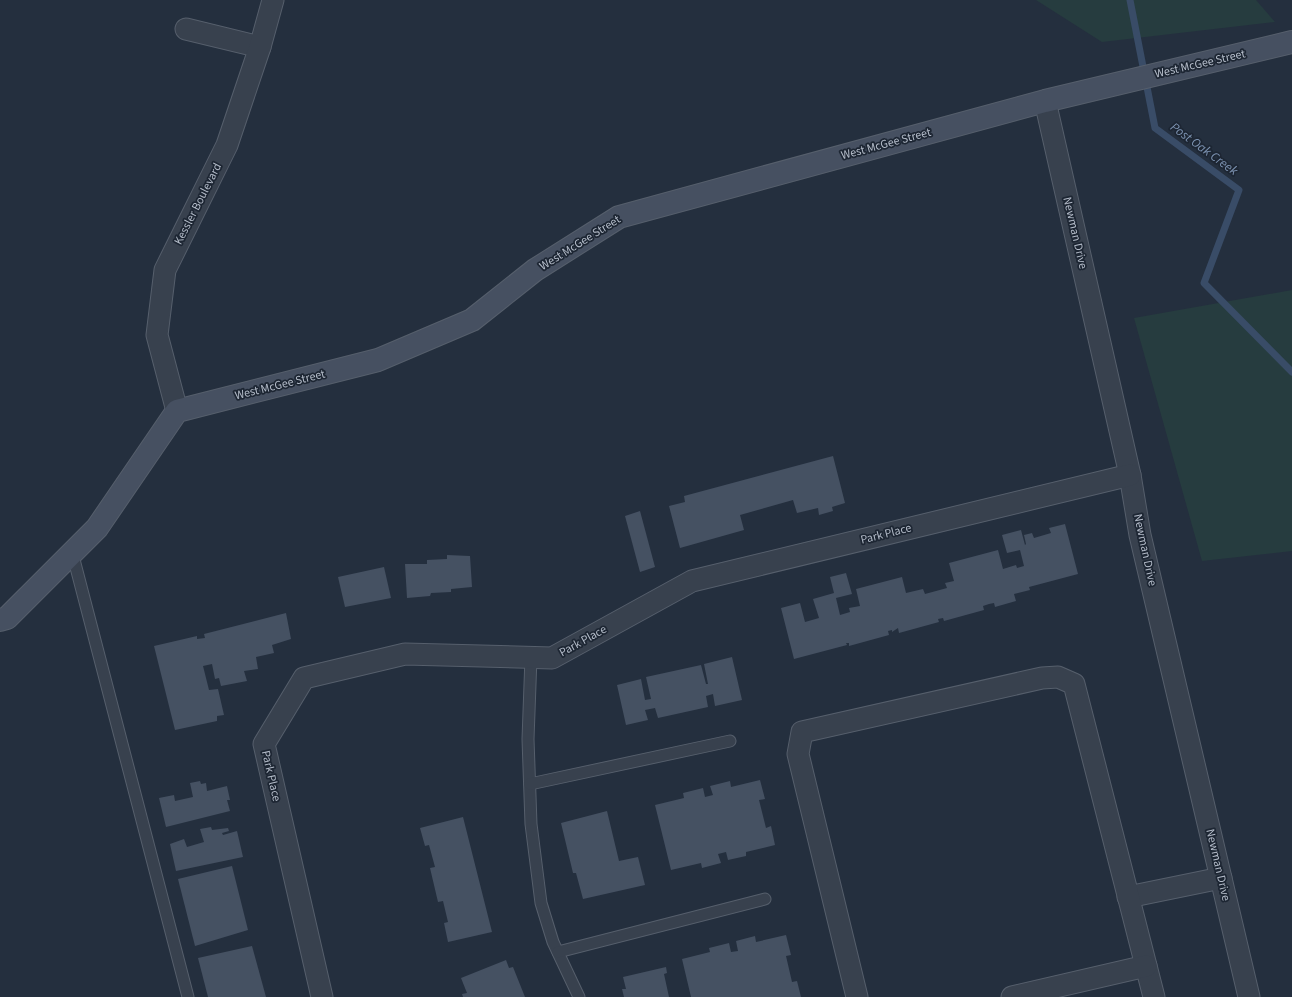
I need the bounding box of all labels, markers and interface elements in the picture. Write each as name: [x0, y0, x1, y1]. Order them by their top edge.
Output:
street label: West McGee Street: [1153, 45, 1247, 83]
water label: Post Oak Creek: [1166, 118, 1242, 180]
street label: West McGee Street: [839, 124, 933, 164]
street label: Kessler Boulevard: [170, 160, 226, 248]
street label: Newman Drive: [1058, 195, 1092, 271]
street label: West McGee Street: [536, 211, 624, 275]
street label: West McGee Street: [233, 366, 327, 404]
street label: Newman Drive: [1129, 512, 1161, 588]
street label: Park Place: [859, 519, 913, 549]
street label: Park Place: [556, 621, 610, 661]
street label: Park Place: [257, 749, 285, 803]
street label: Newman Drive: [1201, 827, 1235, 903]

